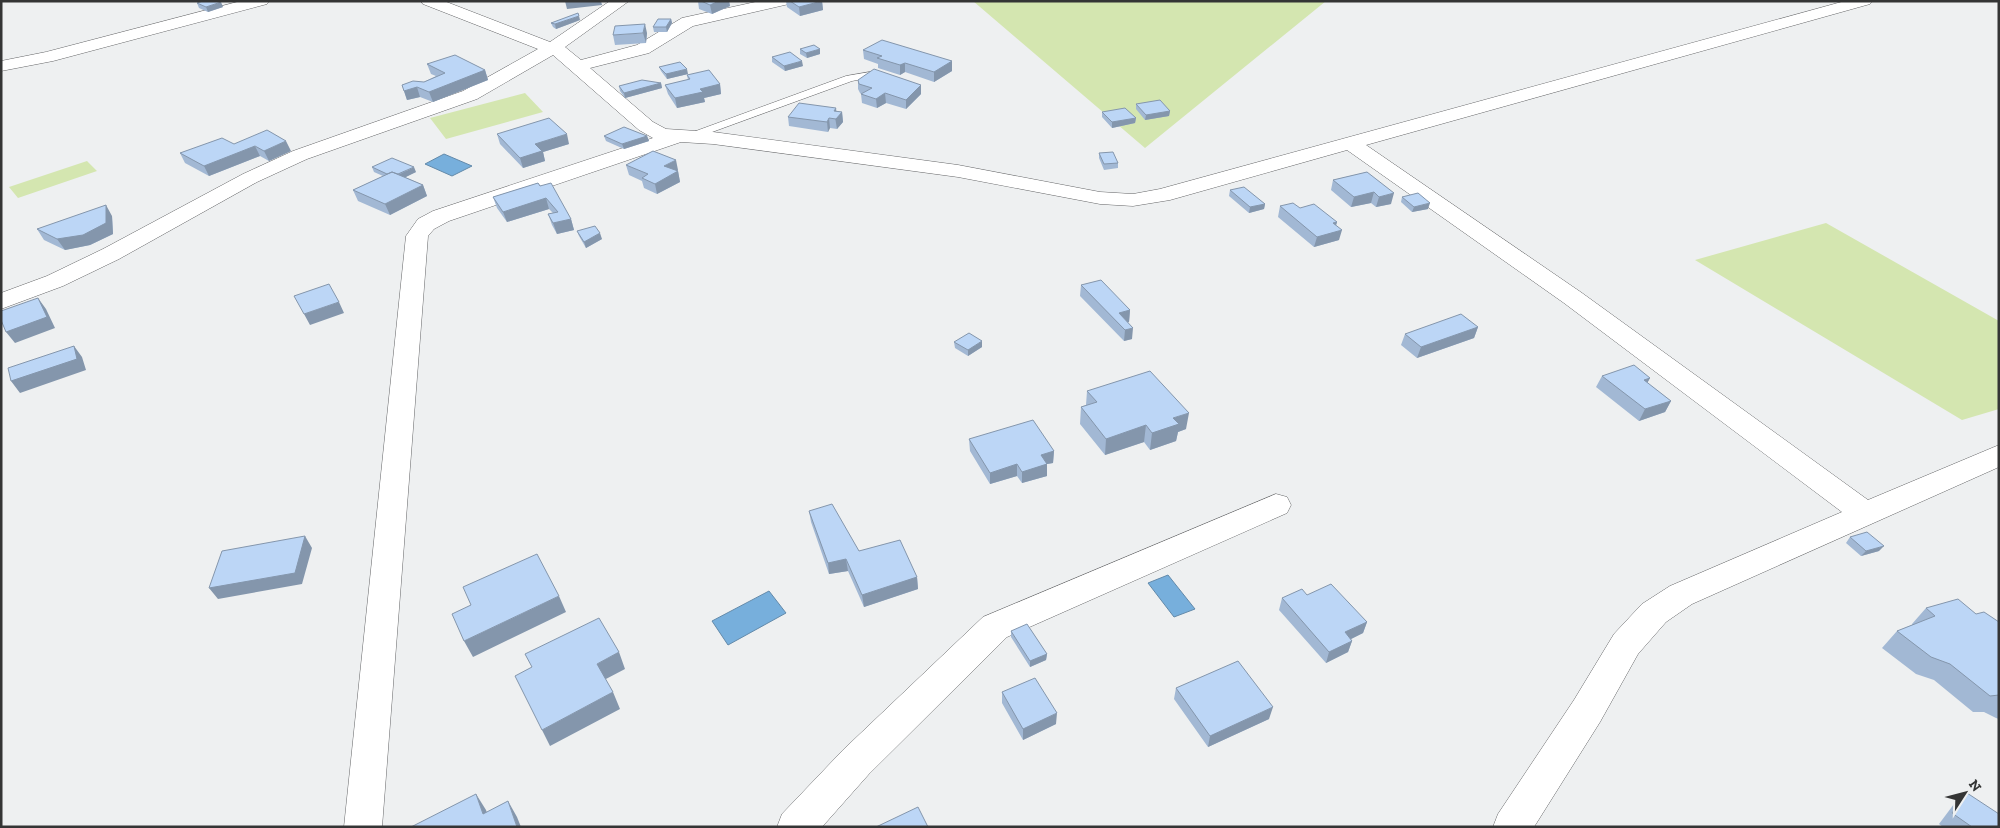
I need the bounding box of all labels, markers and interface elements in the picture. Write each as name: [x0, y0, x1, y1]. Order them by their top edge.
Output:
north arrow: [1940, 768, 1990, 818]
text: N: [1965, 776, 1985, 795]

